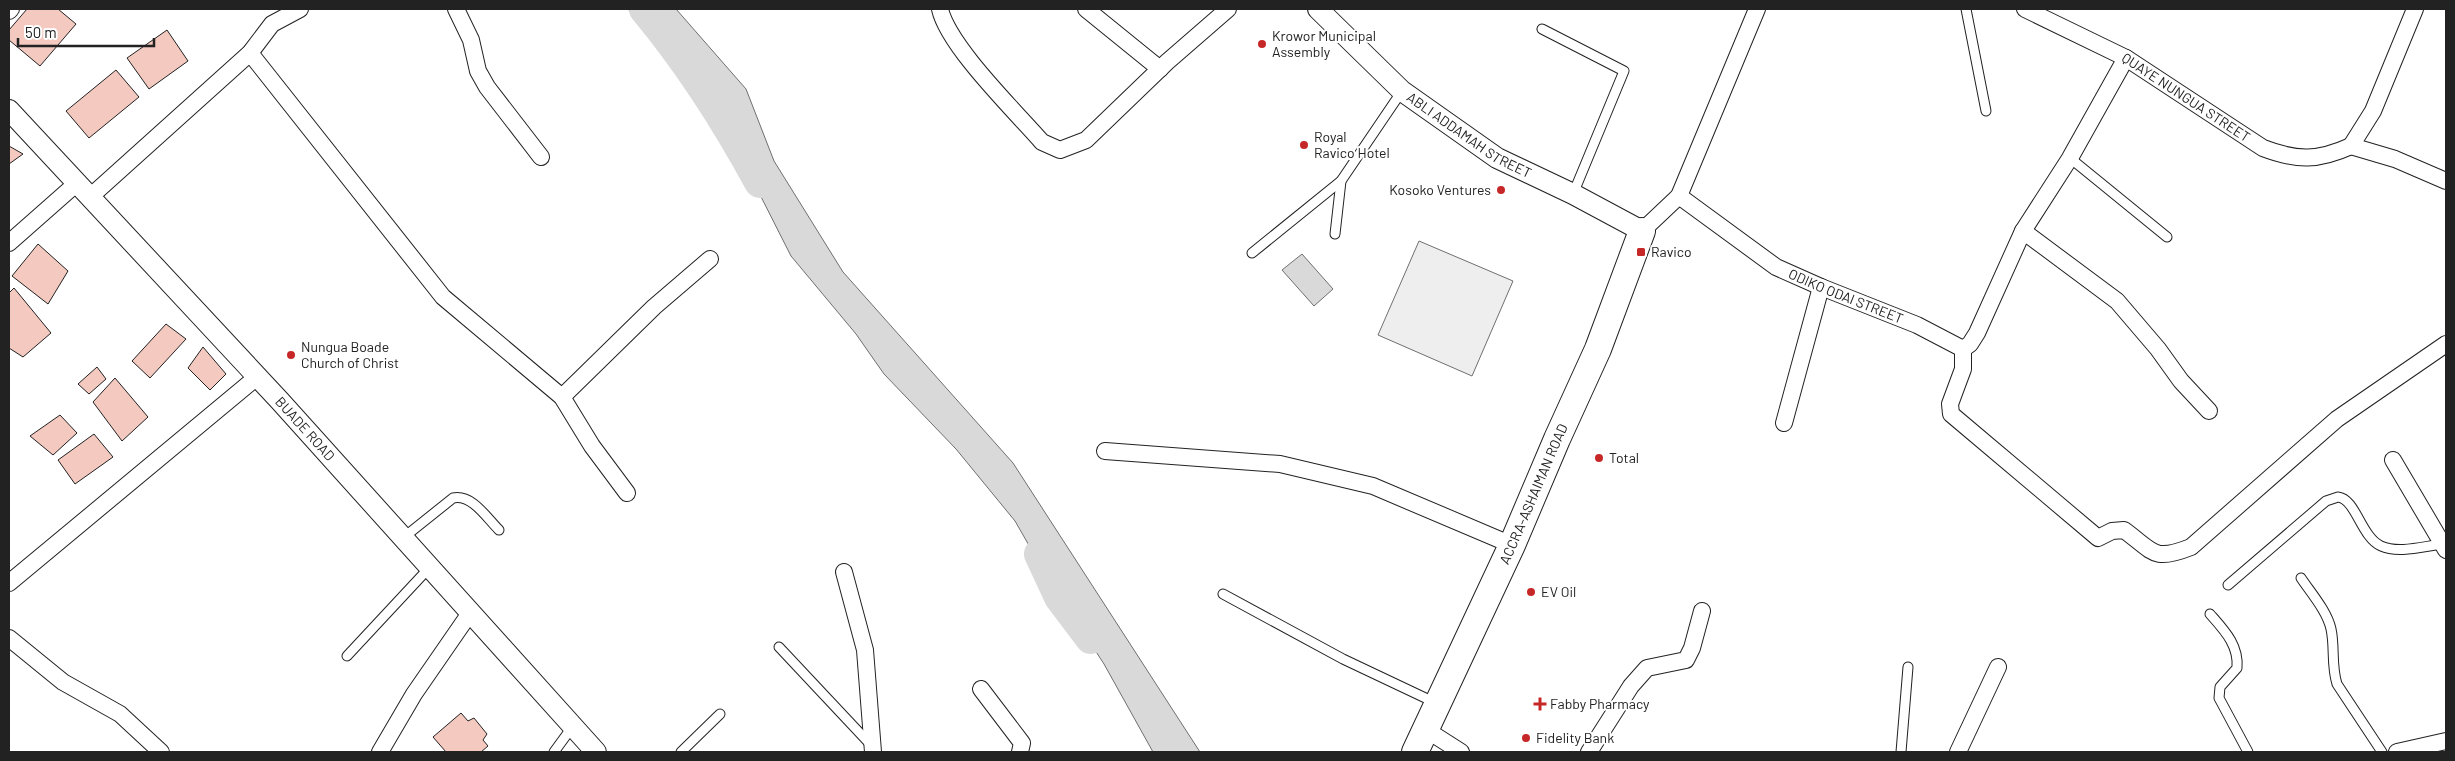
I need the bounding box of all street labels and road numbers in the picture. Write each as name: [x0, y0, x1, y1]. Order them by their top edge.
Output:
street label: QUAYE NUNGUA STREET: [2119, 49, 2254, 145]
street label: ABLI ADDAMAH STREET: [1404, 88, 1534, 181]
street label: ODIKO ODAI STREET: [1786, 265, 1906, 327]
street label: BUADE ROAD: [272, 393, 339, 464]
street label: ACCRA-ASHAIMAN ROAD: [1495, 421, 1571, 567]

